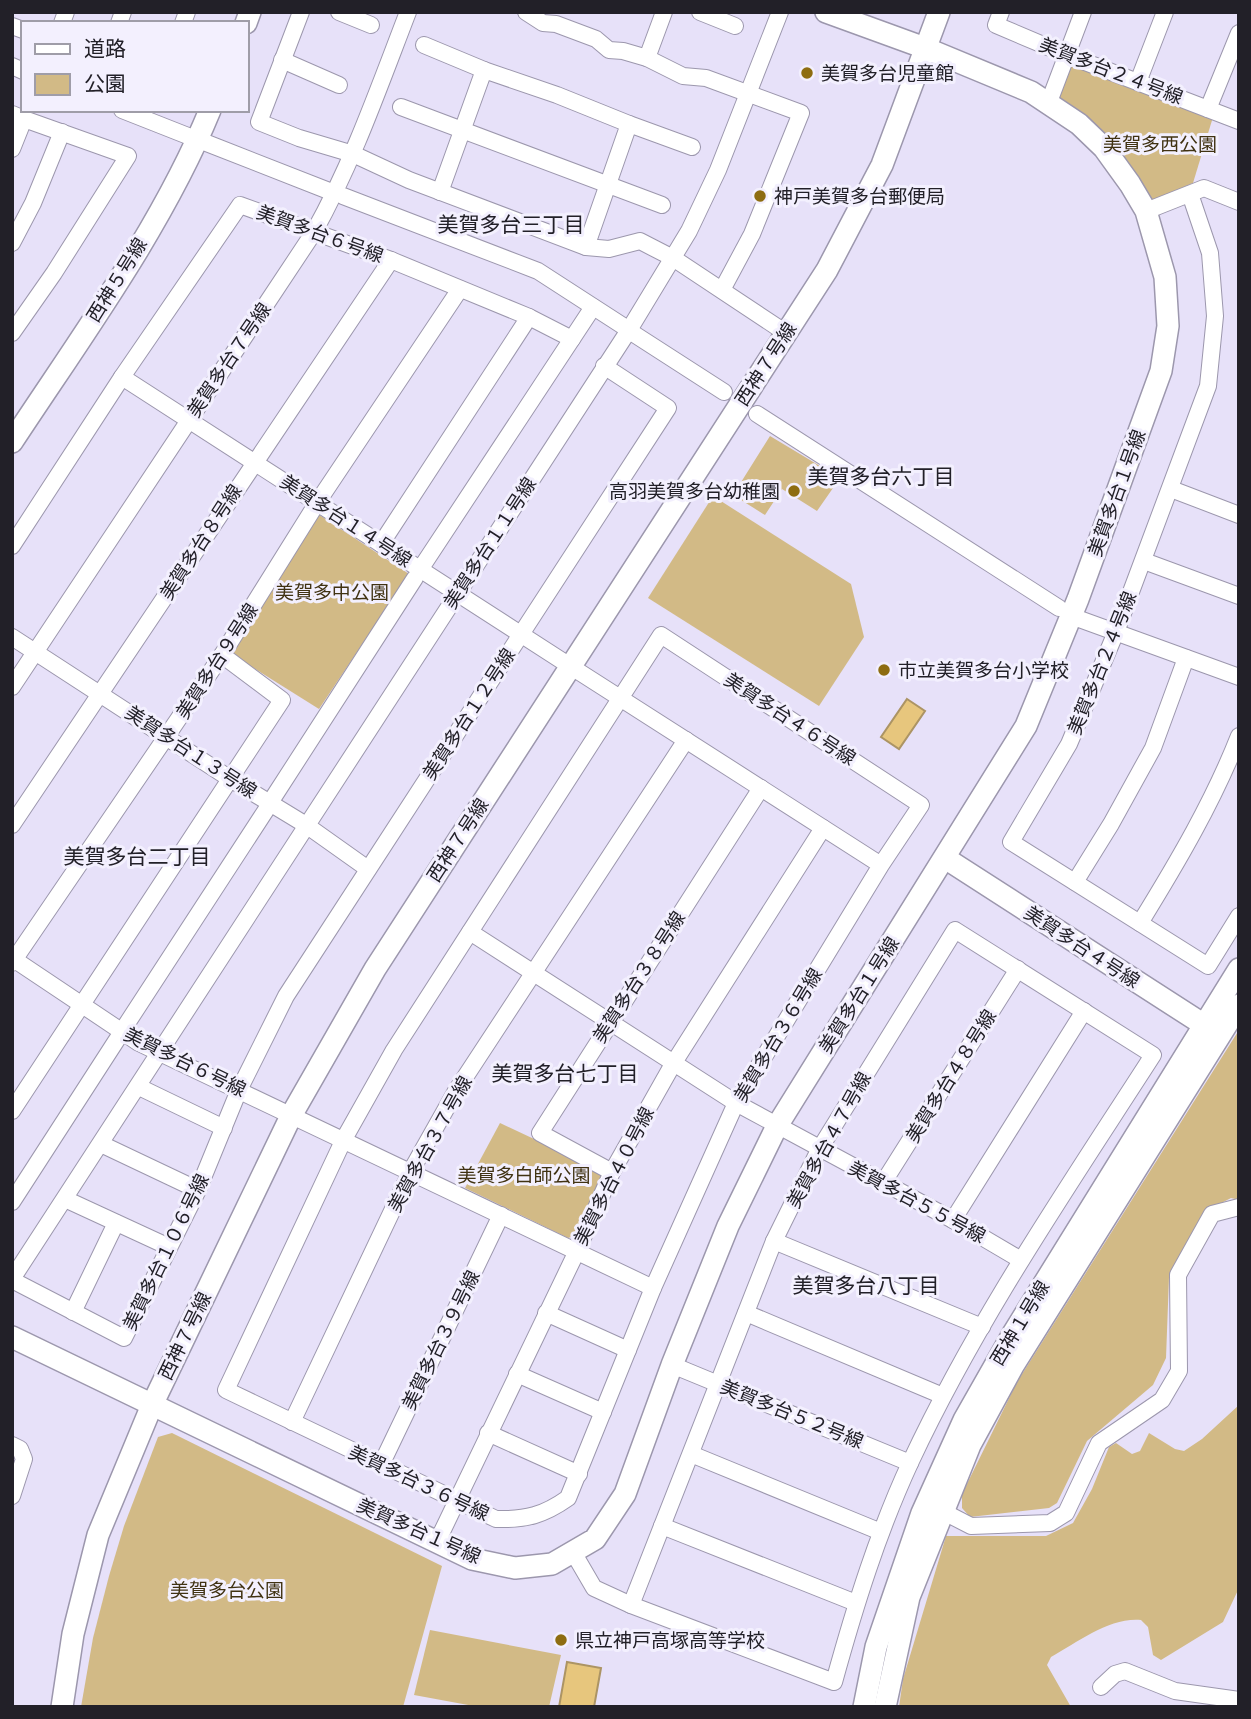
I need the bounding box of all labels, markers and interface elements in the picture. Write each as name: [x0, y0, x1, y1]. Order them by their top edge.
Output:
legend: [21, 21, 248, 112]
street label: 美賀多台２４号線: [1036, 33, 1186, 109]
text: 道路: [84, 37, 126, 61]
place label: 美賀多台児童館: [821, 62, 954, 85]
marker: 美賀多台児童館: [799, 65, 815, 81]
text: 公園: [84, 72, 126, 96]
park label: 美賀多西公園: [1103, 133, 1217, 156]
place label: 神戸美賀多台郵便局: [774, 185, 945, 208]
marker: 神戸美賀多台郵便局: [752, 188, 768, 204]
street label: 美賀多台６号線: [254, 200, 386, 268]
district label: 美賀多台三丁目: [438, 213, 585, 237]
street label: 西神５号線: [82, 234, 152, 326]
street label: 美賀多台７号線: [182, 298, 276, 422]
street label: 西神７号線: [730, 318, 802, 410]
street label: 美賀多台１号線: [1083, 427, 1151, 559]
district label: 美賀多台六丁目: [808, 465, 955, 489]
street label: 美賀多台１４号線: [276, 470, 416, 572]
street label: 美賀多台１１号線: [439, 473, 541, 613]
street label: 美賀多台８号線: [155, 480, 247, 604]
place label: 高羽美賀多台幼稚園: [609, 480, 780, 503]
marker: 高羽美賀多台幼稚園: [786, 483, 802, 499]
park label: 美賀多中公園: [275, 581, 389, 604]
street label: 美賀多台２４号線: [1063, 588, 1141, 738]
street label: 美賀多台９号線: [171, 599, 263, 723]
street label: 美賀多台１２号線: [418, 644, 520, 784]
place label: 市立美賀多台小学校: [898, 659, 1069, 682]
marker: 市立美賀多台小学校: [876, 662, 892, 678]
street label: 美賀多台４６号線: [720, 668, 860, 770]
street label: 美賀多台１３号線: [121, 701, 261, 803]
street label: 西神７号線: [422, 794, 494, 886]
district label: 美賀多台二丁目: [64, 845, 211, 869]
street label: 美賀多台４号線: [1020, 901, 1144, 993]
street label: 美賀多台３８号線: [588, 907, 690, 1047]
street label: 美賀多台１号線: [814, 933, 904, 1057]
street label: 美賀多台３６号線: [729, 964, 827, 1106]
street label: 美賀多台４８号線: [901, 1005, 1001, 1147]
street label: 美賀多台６号線: [120, 1023, 250, 1101]
district label: 美賀多台七丁目: [492, 1062, 639, 1086]
street label: 美賀多台４７号線: [782, 1068, 876, 1212]
street label: 美賀多台３７号線: [383, 1072, 477, 1216]
street label: 美賀多台４０号線: [569, 1103, 659, 1249]
street label: 美賀多台５５号線: [844, 1156, 990, 1248]
park label: 美賀多白師公園: [457, 1164, 591, 1187]
street label: 美賀多台１０６号線: [118, 1170, 214, 1334]
street label: 美賀多台３９号線: [397, 1267, 485, 1413]
district label: 美賀多台八丁目: [793, 1274, 940, 1298]
street label: 西神１号線: [986, 1276, 1054, 1370]
street label: 西神７号線: [154, 1288, 216, 1384]
street label: 美賀多台５２号線: [717, 1375, 867, 1453]
street label: 美賀多台３６号線: [345, 1440, 493, 1526]
street label: 美賀多台１号線: [354, 1493, 484, 1569]
park label: 美賀多台公園: [170, 1579, 284, 1602]
place label: 県立神戸高塚高等学校: [575, 1629, 765, 1652]
marker: 県立神戸高塚高等学校: [553, 1632, 569, 1648]

